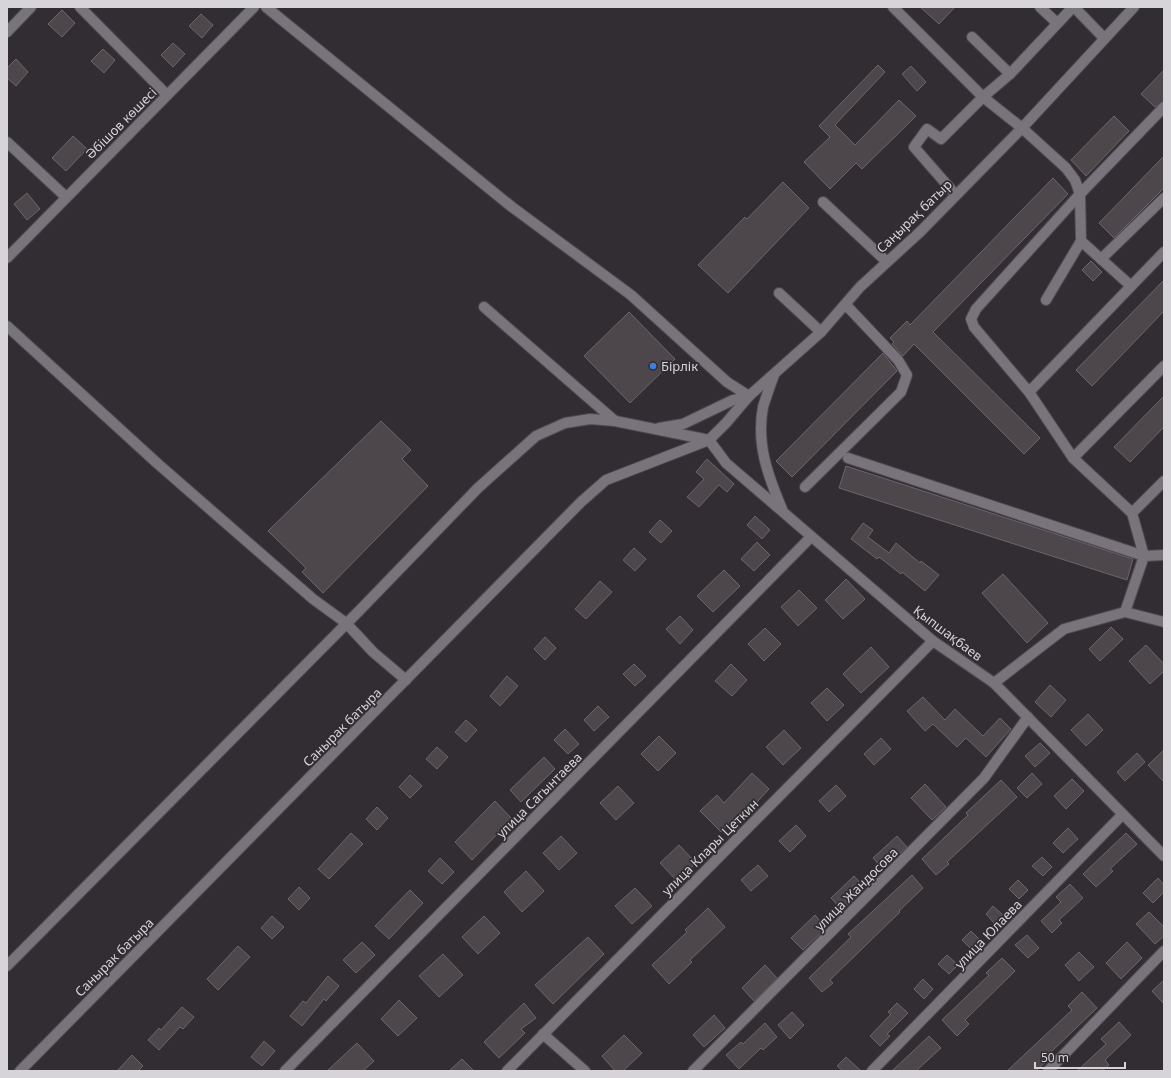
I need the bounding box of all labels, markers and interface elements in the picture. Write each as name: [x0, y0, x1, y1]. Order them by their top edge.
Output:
street label: Әбішов көшесі: [81, 83, 161, 163]
street label: Саңырақ батыр: [872, 175, 956, 257]
place label: Бірлік: [661, 357, 698, 375]
marker: Бірлік: [648, 361, 658, 371]
street label: Қыпшақбаев: [910, 601, 986, 665]
street label: Санырак батыра: [299, 684, 385, 770]
street label: улица Сагынтаева: [492, 748, 586, 842]
street label: улица Клары Цеткин: [658, 795, 762, 899]
street label: улица Жандосова: [810, 843, 902, 935]
street label: улица Юлаева: [950, 895, 1026, 973]
street label: Санырак батыра: [71, 914, 157, 1000]
scale bar: [1035, 1044, 1125, 1070]
text: 50 m: [1041, 1049, 1069, 1066]

